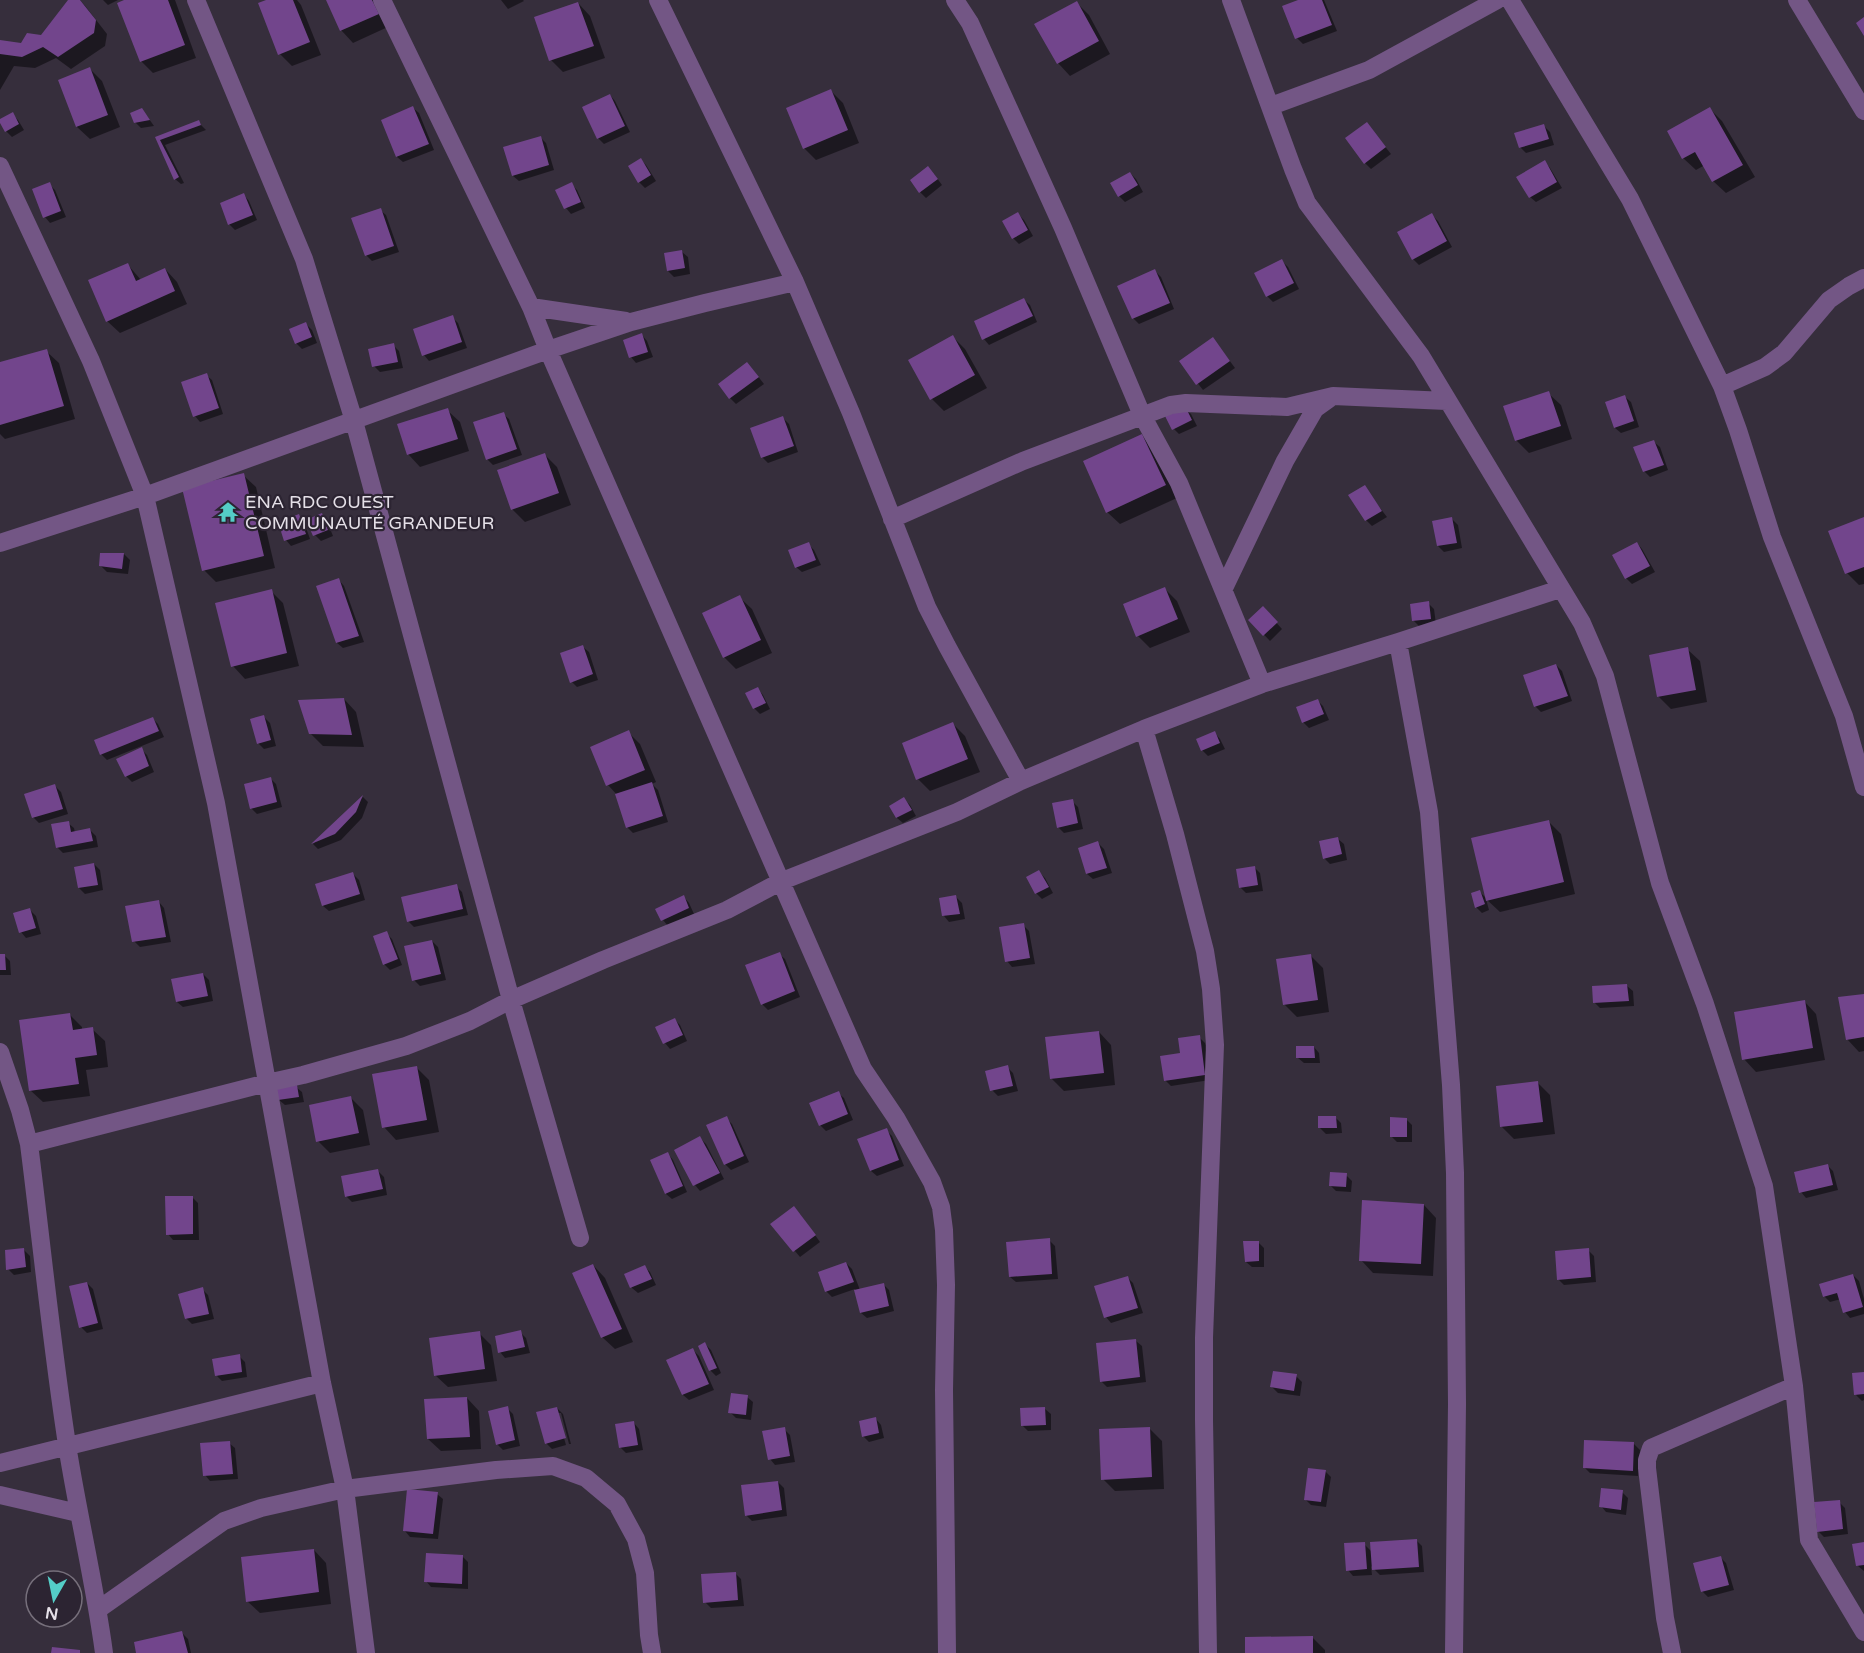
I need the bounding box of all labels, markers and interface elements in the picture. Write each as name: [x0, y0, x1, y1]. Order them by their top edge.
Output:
place label: ENA RDC OUEST COMMUNAUTÉ GRANDEUR: [245, 491, 494, 534]
temple icon: ENA RDC OUEST COMMUNAUTÉ GRANDEUR: [216, 500, 240, 524]
north arrow: [24, 1569, 84, 1629]
text: N: [44, 1602, 60, 1624]

